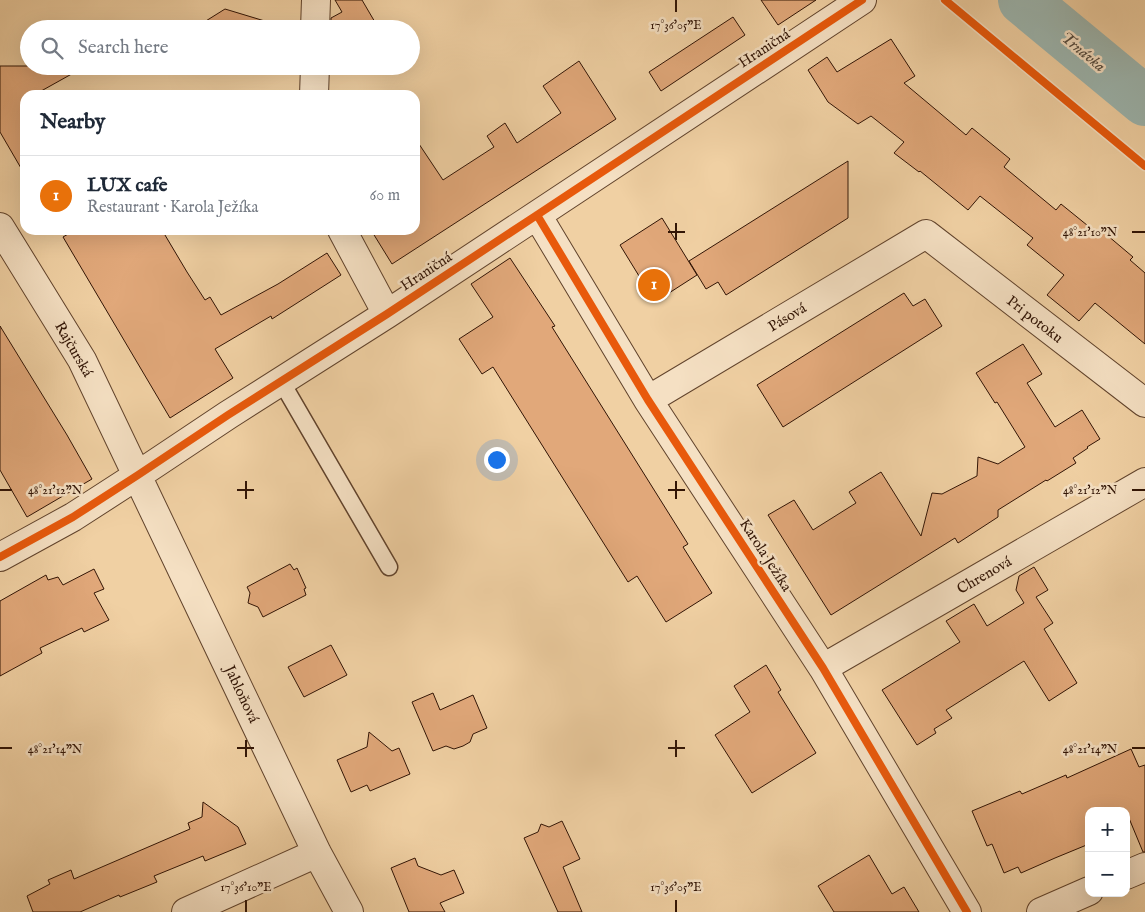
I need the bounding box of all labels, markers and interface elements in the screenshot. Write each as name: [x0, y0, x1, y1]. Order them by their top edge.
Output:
text: 17°36'05"E: [650, 18, 702, 33]
search box: [20, 20, 420, 75]
street label: Hraničná: [735, 24, 794, 72]
water label: Trnávka: [1056, 28, 1109, 77]
icon: search: [38, 34, 66, 62]
text: Search here: [78, 36, 169, 60]
text: Nearby: [40, 109, 105, 136]
text: LUX cafe: [87, 174, 168, 198]
text: 1: [53, 186, 59, 206]
text: 60 m: [370, 186, 400, 206]
text: Restaurant · Karola Ježíka: [87, 198, 258, 218]
text: 48°21'10"N: [1063, 225, 1118, 240]
street label: Hraničná: [397, 247, 456, 295]
pin: 1: [638, 266, 670, 304]
street label: Pri potoku: [1003, 291, 1067, 348]
street label: Pásová: [765, 298, 810, 336]
street label: Rajčurská: [50, 318, 97, 381]
your location: [484, 447, 510, 473]
text: 48°21'12"N: [28, 483, 83, 498]
text: 48°21'12"N: [1063, 483, 1118, 498]
street label: Karola Ježíka: [735, 515, 796, 596]
street label: Chrenová: [953, 552, 1015, 599]
street label: Jabloňová: [219, 661, 263, 726]
text: 48°21'14"N: [28, 742, 83, 757]
text: 48°21'14"N: [1063, 742, 1118, 757]
map controls: [1085, 807, 1130, 897]
button: +: [1085, 807, 1130, 852]
button: −: [1085, 852, 1130, 897]
text: 17°36'10"E: [220, 880, 272, 895]
text: 17°36'05"E: [650, 880, 702, 895]

